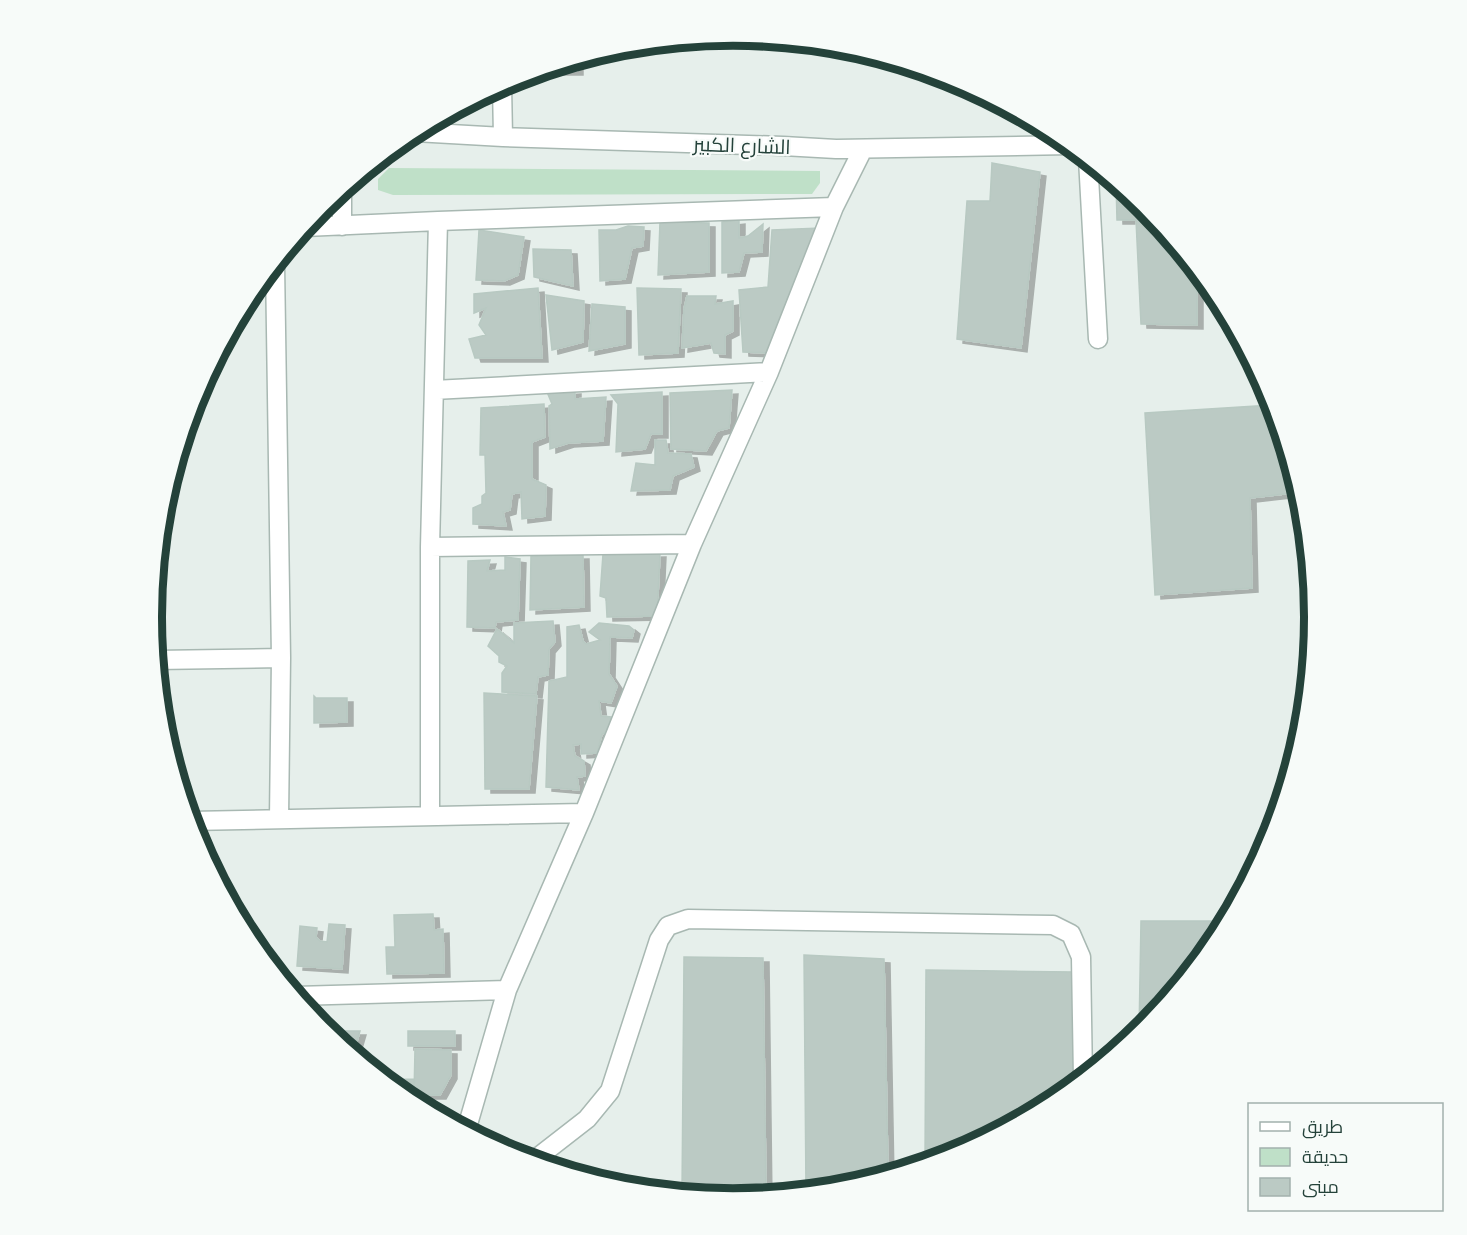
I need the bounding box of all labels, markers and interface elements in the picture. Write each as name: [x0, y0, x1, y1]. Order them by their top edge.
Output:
street label: الشارع الكبير: [692, 131, 791, 161]
legend: [1248, 1103, 1443, 1211]
text: طريق: [1302, 1115, 1343, 1139]
text: حديقة: [1302, 1145, 1348, 1168]
text: مبنى: [1302, 1175, 1339, 1198]

